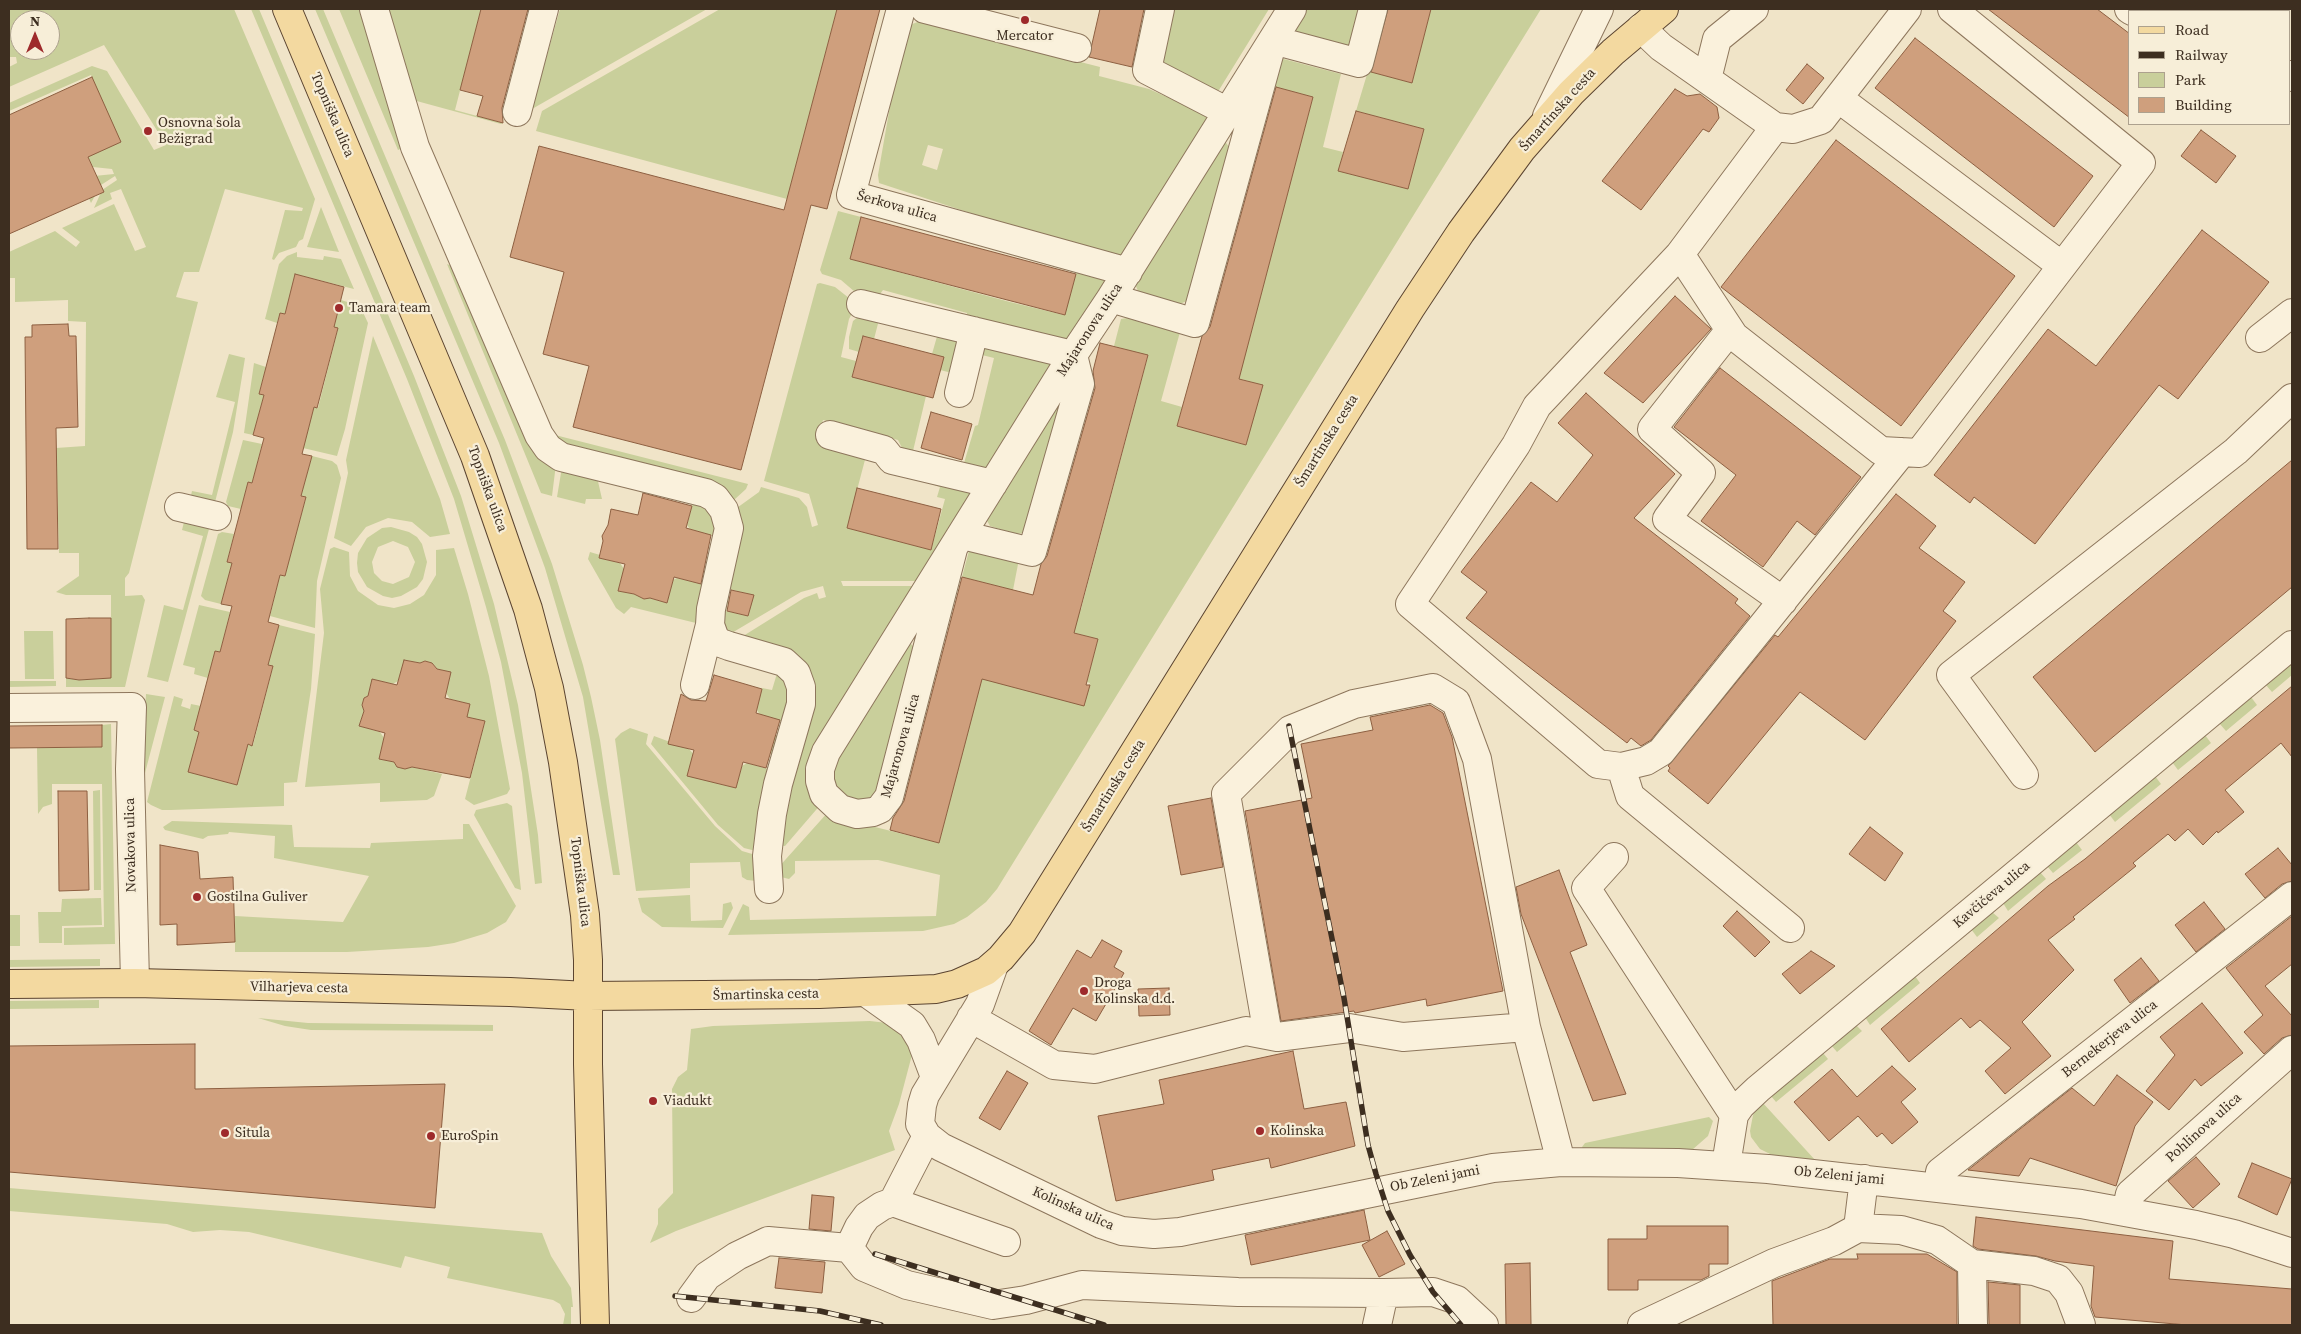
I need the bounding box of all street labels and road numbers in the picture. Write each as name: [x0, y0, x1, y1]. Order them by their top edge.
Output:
street label: Šmartinska cesta: [1516, 65, 1600, 155]
street label: Topniška ulica: [307, 70, 357, 160]
street label: Šerkova ulica: [855, 188, 939, 226]
street label: Majaronova ulica: [1054, 280, 1126, 380]
street label: Šmartinska cesta: [1292, 392, 1362, 490]
street label: Topniška ulica: [464, 444, 510, 534]
street label: Majaronova ulica: [878, 692, 924, 800]
street label: Šmartinska cesta: [1079, 737, 1149, 835]
street label: Novakova ulica: [122, 798, 140, 892]
street label: Topniška ulica: [566, 836, 594, 928]
street label: Kavčičeva ulica: [1950, 858, 2034, 932]
street label: Vilharjeva cesta: [250, 979, 348, 997]
street label: Šmartinska cesta: [713, 986, 819, 1004]
street label: Bernekerjeva ulica: [2059, 997, 2161, 1081]
street label: Pohlinova ulica: [2163, 1090, 2245, 1166]
street label: Ob Zeleni jami: [1389, 1162, 1481, 1196]
street label: Ob Zeleni jami: [1793, 1163, 1885, 1189]
street label: Kolinska ulica: [1029, 1183, 1117, 1235]

